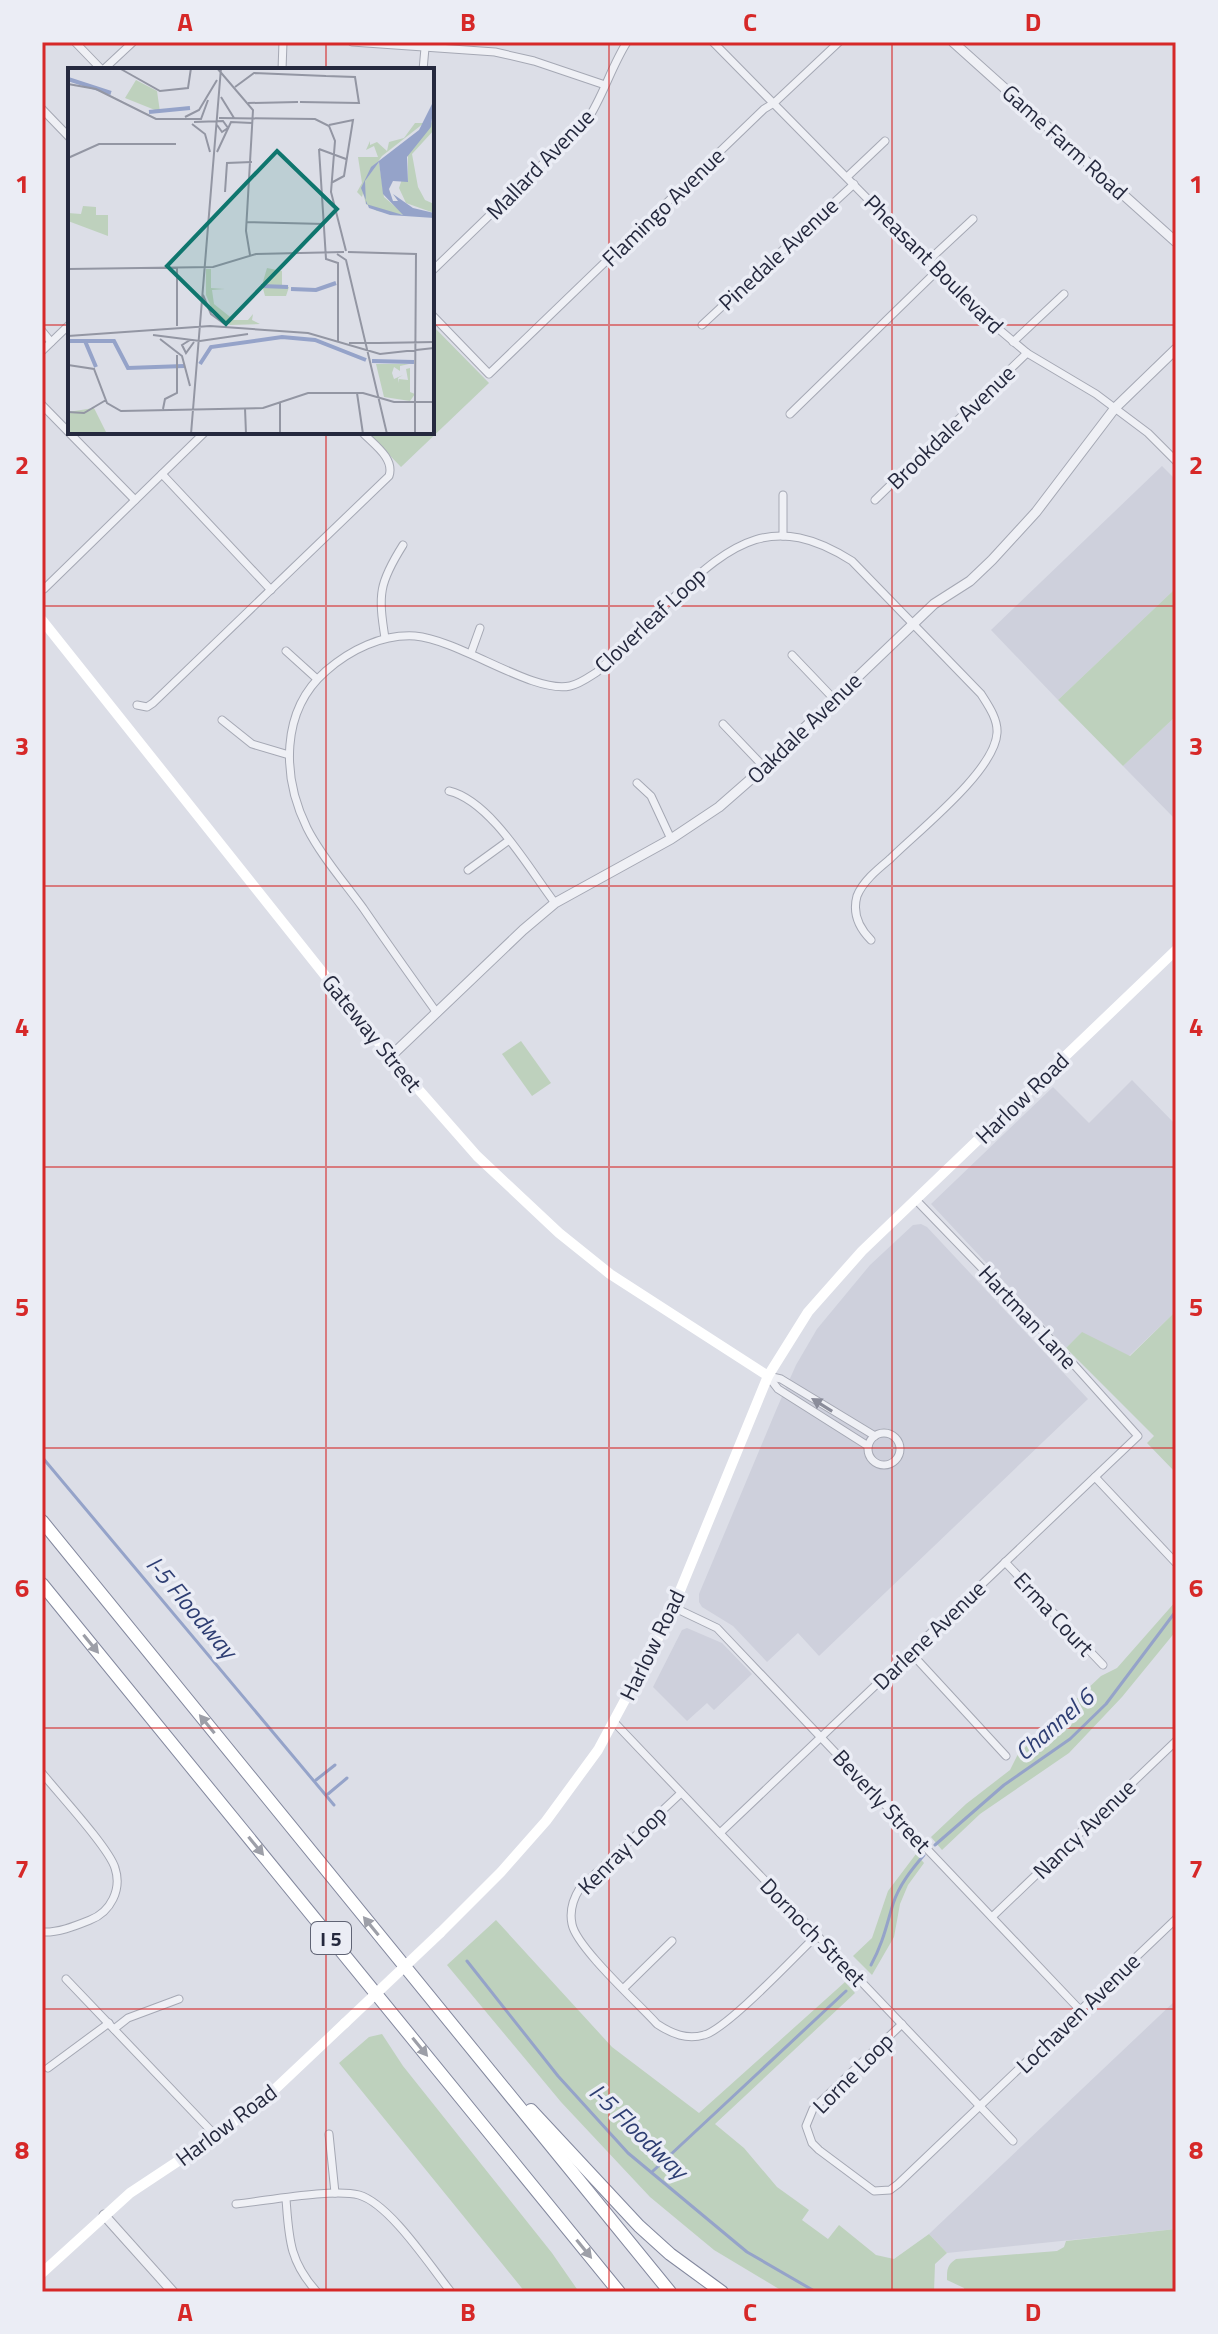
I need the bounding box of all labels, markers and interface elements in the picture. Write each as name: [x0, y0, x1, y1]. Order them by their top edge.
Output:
text: A: [177, 2, 193, 41]
text: B: [460, 2, 476, 41]
text: C: [743, 2, 757, 41]
text: D: [1025, 2, 1041, 41]
inset map: [68, 68, 434, 434]
street label: Game Farm Road: [994, 76, 1136, 208]
street label: Mallard Avenue: [478, 101, 602, 227]
street label: Flamingo Avenue: [594, 139, 732, 275]
text: 1: [15, 164, 29, 203]
text: 1: [1189, 164, 1203, 203]
street label: Pheasant Boulevard: [856, 186, 1012, 342]
street label: Pinedale Avenue: [710, 189, 846, 319]
street label: Brookdale Avenue: [879, 357, 1023, 497]
text: 2: [15, 445, 29, 484]
text: 2: [1189, 445, 1203, 484]
street label: Cloverleaf Loop: [586, 559, 714, 681]
street label: Oakdale Avenue: [739, 664, 869, 792]
text: 3: [15, 726, 29, 765]
text: 3: [1189, 726, 1203, 765]
street label: Gateway Street: [314, 967, 430, 1099]
text: 4: [15, 1007, 29, 1046]
text: 4: [1189, 1007, 1203, 1046]
street label: Harlow Road: [967, 1044, 1077, 1152]
street label: Hartman Lane: [971, 1257, 1085, 1377]
text: 5: [15, 1287, 29, 1326]
text: 5: [1189, 1287, 1203, 1326]
one-way arrow: [811, 1398, 833, 1412]
water label: I-5 Floodway: [138, 1548, 248, 1669]
street label: Erma Court: [1006, 1564, 1102, 1664]
text: 6: [15, 1568, 29, 1607]
text: 6: [1189, 1568, 1203, 1607]
street label: Darlene Avenue: [865, 1572, 993, 1698]
street label: Harlow Road: [611, 1584, 693, 1706]
one-way arrow: [82, 1634, 99, 1654]
water label: Channel 6: [1006, 1678, 1104, 1769]
one-way arrow: [199, 1714, 216, 1734]
street label: Beverly Street: [825, 1742, 939, 1861]
street label: Nancy Avenue: [1025, 1771, 1143, 1887]
street label: Kenray Loop: [570, 1798, 674, 1902]
one-way arrow: [247, 1836, 263, 1856]
text: 7: [15, 1849, 29, 1888]
text: 7: [1189, 1849, 1203, 1888]
street label: Dornoch Street: [752, 1870, 874, 1994]
one-way arrow: [363, 1916, 380, 1936]
road number: I 5: [311, 1922, 351, 1954]
street label: Lochaven Avenue: [1008, 1945, 1148, 2081]
street label: Lorne Loop: [805, 2025, 901, 2121]
one-way arrow: [411, 2037, 428, 2057]
water label: I-5 Floodway: [582, 2075, 699, 2190]
street label: Harlow Road: [168, 2076, 284, 2174]
text: 8: [15, 2130, 29, 2169]
text: 8: [1189, 2130, 1203, 2169]
one-way arrow: [575, 2239, 592, 2259]
text: A: [177, 2292, 193, 2331]
text: B: [460, 2292, 476, 2331]
text: C: [743, 2292, 757, 2331]
text: D: [1025, 2292, 1041, 2331]

